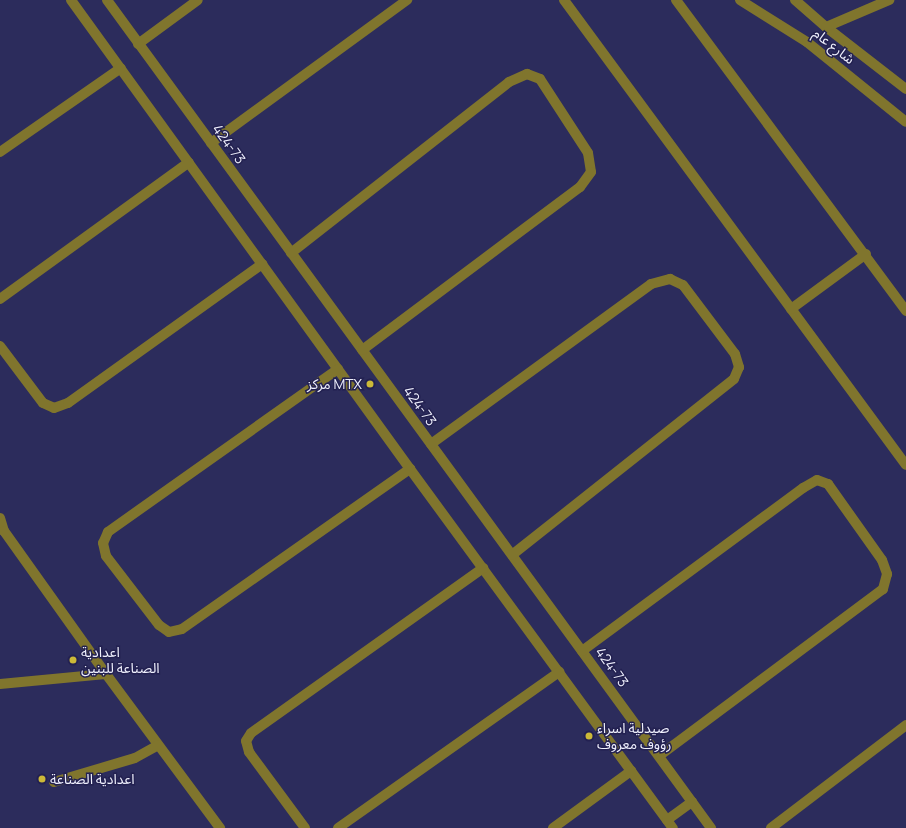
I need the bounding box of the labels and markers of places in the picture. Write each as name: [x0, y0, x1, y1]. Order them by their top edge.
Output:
place label: مركز MTX: [307, 376, 362, 392]
marker: مركز MTX: [365, 379, 375, 389]
place label: اعدادية الصناعة للبنين: [81, 644, 160, 676]
marker: اعدادية الصناعة للبنين: [68, 655, 78, 665]
place label: صيدلية اسراء رؤوف معروف: [597, 720, 671, 752]
marker: صيدلية اسراء رؤوف معروف: [584, 731, 594, 741]
place label: اعدادية الصناعة: [50, 771, 135, 787]
marker: اعدادية الصناعة: [37, 774, 47, 784]

